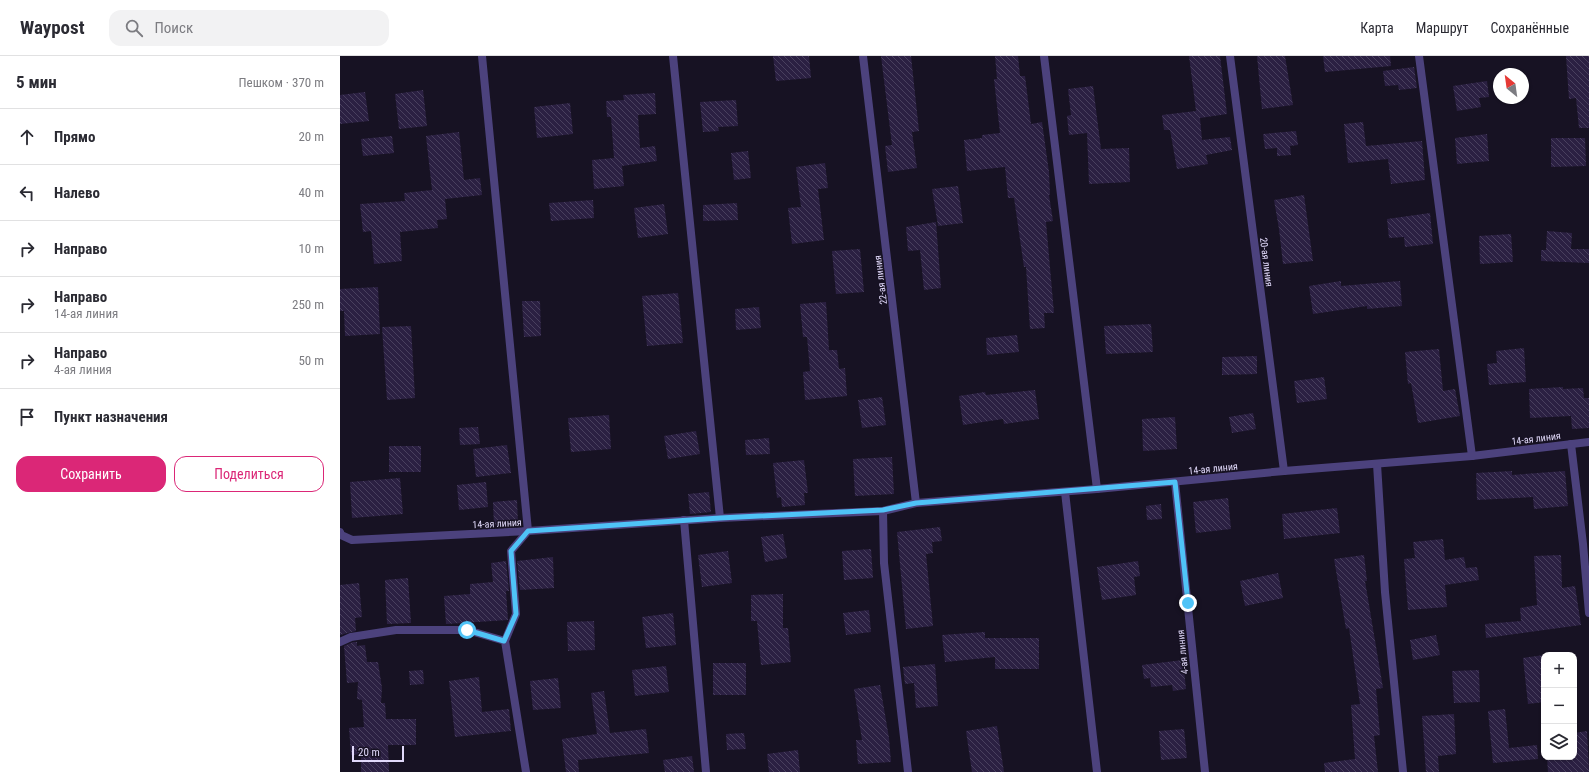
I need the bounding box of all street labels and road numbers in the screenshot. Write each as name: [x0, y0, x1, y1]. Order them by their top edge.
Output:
street label: 20-ая линия: [1258, 237, 1275, 287]
street label: 22-ая линия: [872, 255, 889, 305]
street label: 14-ая линия: [1511, 430, 1561, 447]
street label: 14-ая линия: [1188, 460, 1238, 477]
street label: 14-ая линия: [472, 517, 522, 530]
street label: 4-ая линия: [1175, 629, 1190, 675]

